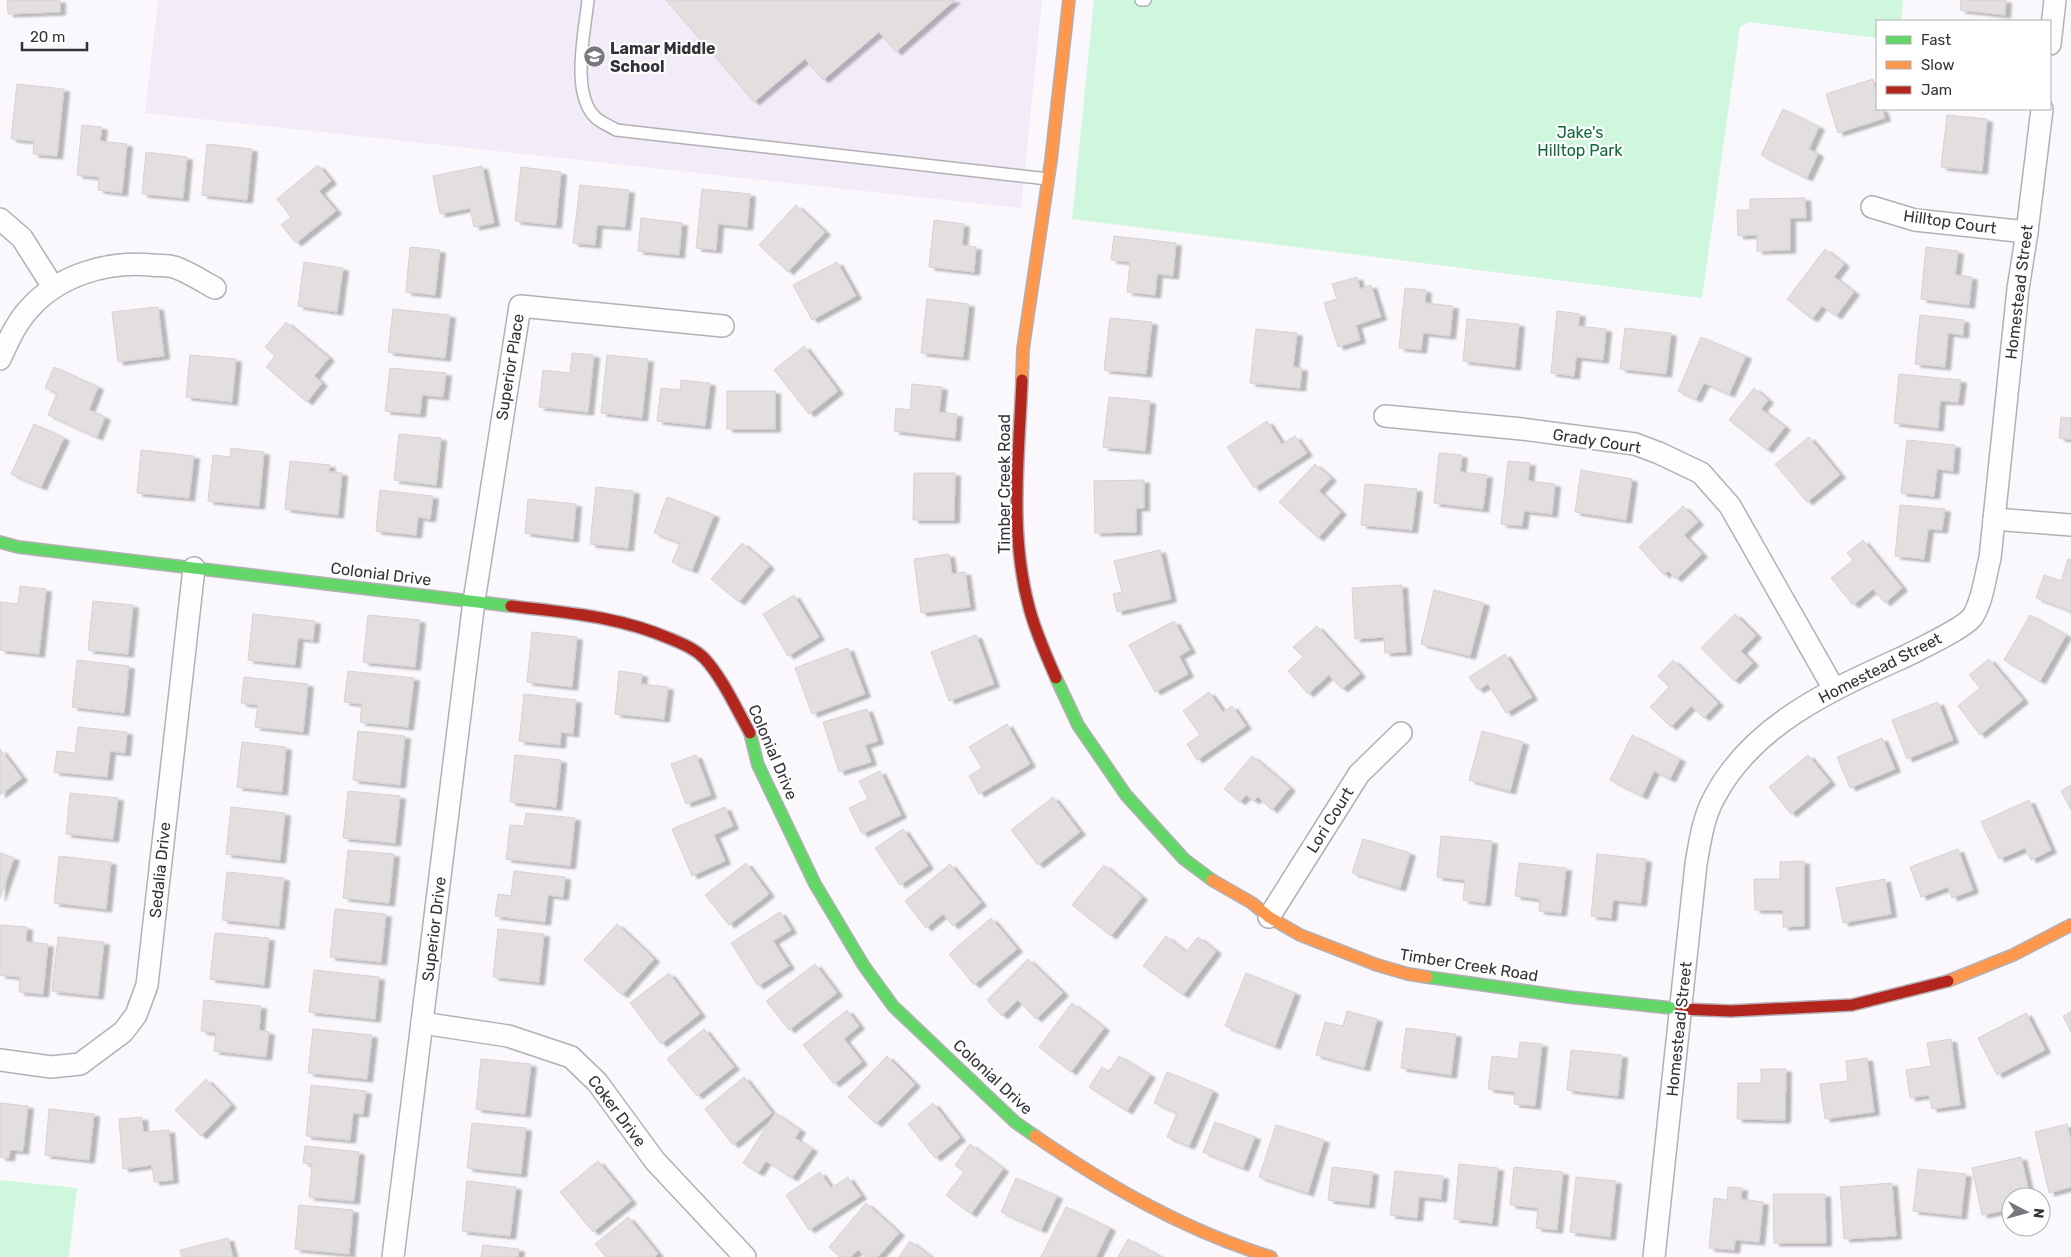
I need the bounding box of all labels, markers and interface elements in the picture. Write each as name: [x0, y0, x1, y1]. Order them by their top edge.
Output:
scale bar: [22, 20, 88, 52]
legend: [1876, 20, 2051, 110]
text: 20 m: [30, 28, 65, 46]
text: Fast: [1921, 31, 1951, 49]
place label: Lamar Middle School: [610, 39, 716, 76]
school or university icon: Lamar Middle School: [582, 45, 606, 69]
text: Slow: [1921, 56, 1954, 74]
text: Jam: [1921, 81, 1952, 99]
park label: Jake's Hilltop Park: [1537, 123, 1623, 160]
street label: Hilltop Court: [1902, 206, 1998, 238]
street label: Homestead Street: [2001, 224, 2037, 360]
street label: Superior Place: [492, 312, 528, 422]
street label: Timber Creek Road: [995, 414, 1014, 554]
street label: Grady Court: [1551, 425, 1643, 457]
street label: Colonial Drive: [329, 558, 433, 590]
street label: Homestead Street: [1815, 629, 1945, 707]
street label: Colonial Drive: [744, 702, 802, 803]
street label: Lori Court: [1302, 784, 1358, 856]
street label: Sedalia Drive: [146, 821, 174, 919]
street label: Superior Drive: [418, 876, 450, 982]
street label: Timber Creek Road: [1398, 945, 1540, 985]
street label: Homestead Street: [1662, 961, 1696, 1097]
street label: Colonial Drive: [949, 1035, 1037, 1119]
street label: Coker Drive: [584, 1071, 650, 1151]
north arrow: [2001, 1187, 2051, 1237]
text: N: [2029, 1207, 2047, 1219]

